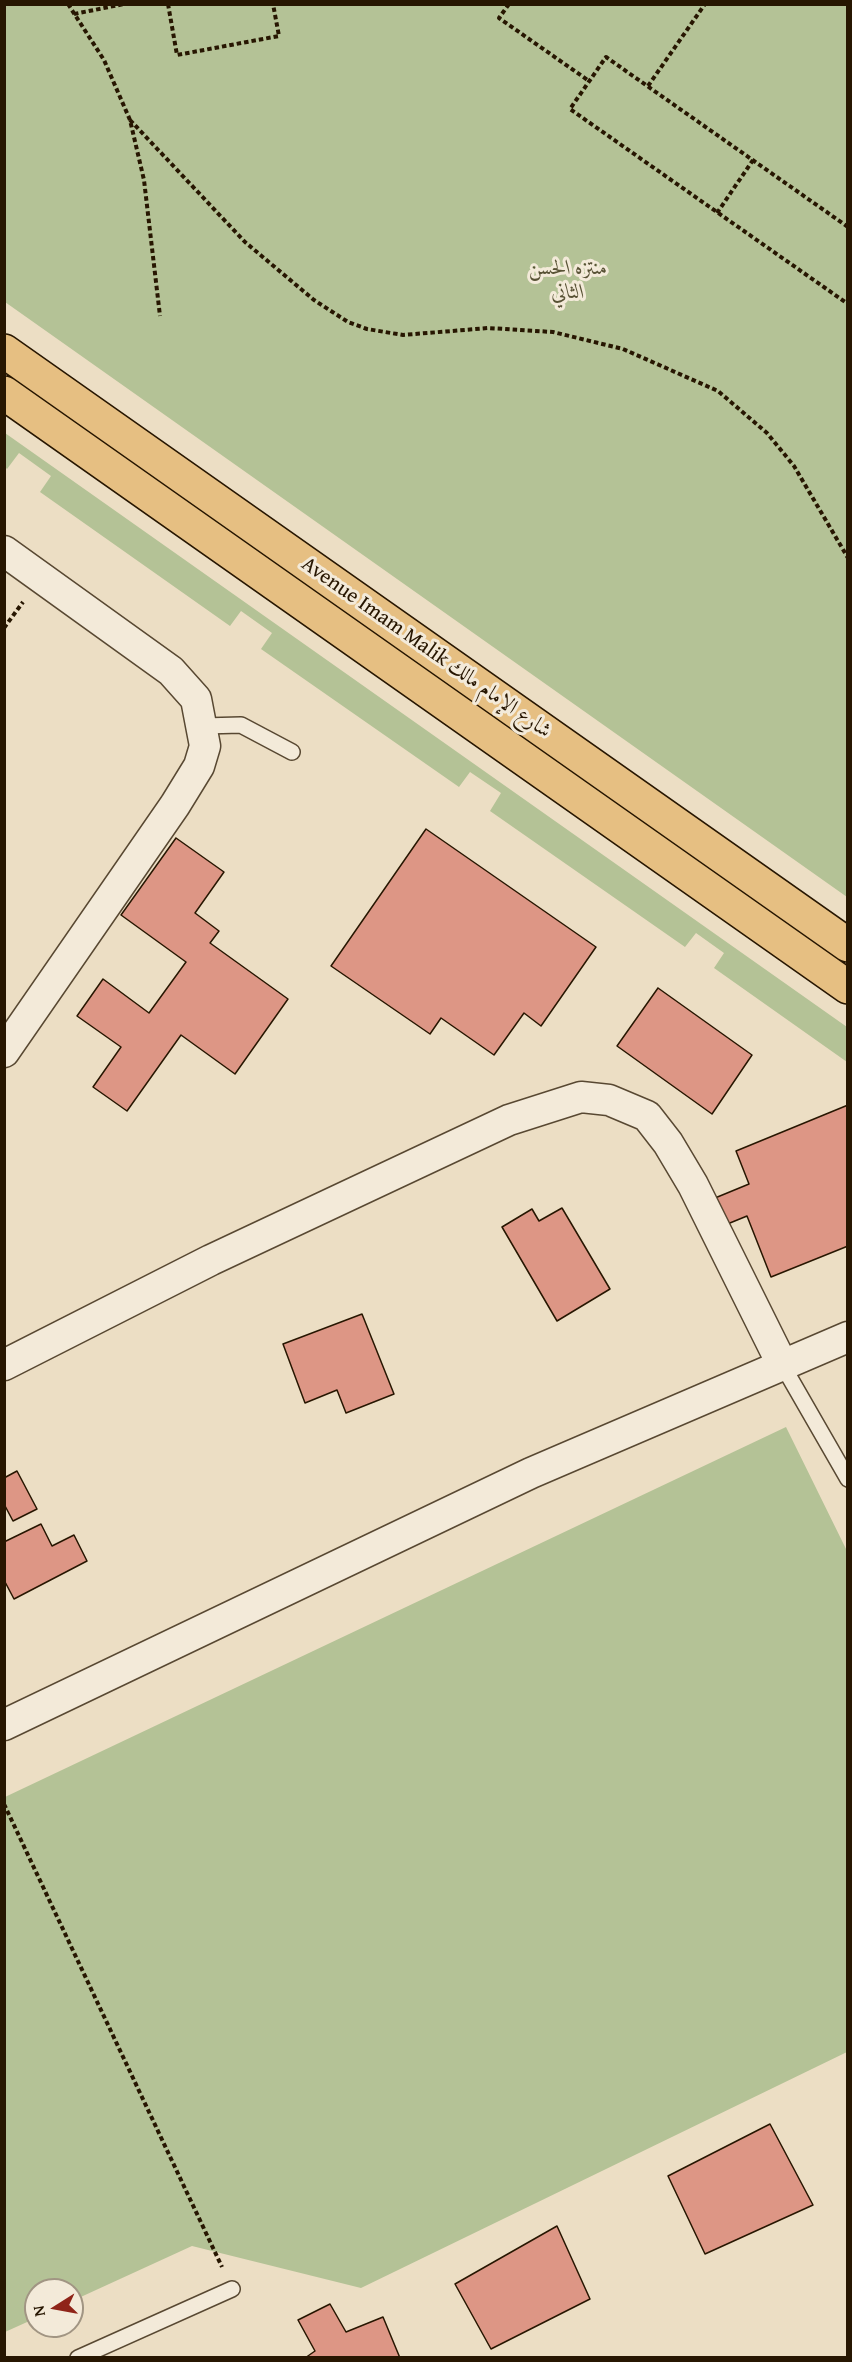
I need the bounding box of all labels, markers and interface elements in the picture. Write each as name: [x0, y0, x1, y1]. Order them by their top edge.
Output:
park label: منتزه الحسن الثاني: [528, 256, 608, 306]
street label: Avenue Imam Malik شارع الإمام مالك: [296, 552, 556, 744]
north arrow: [24, 2278, 84, 2338]
text: N: [25, 2304, 51, 2319]

